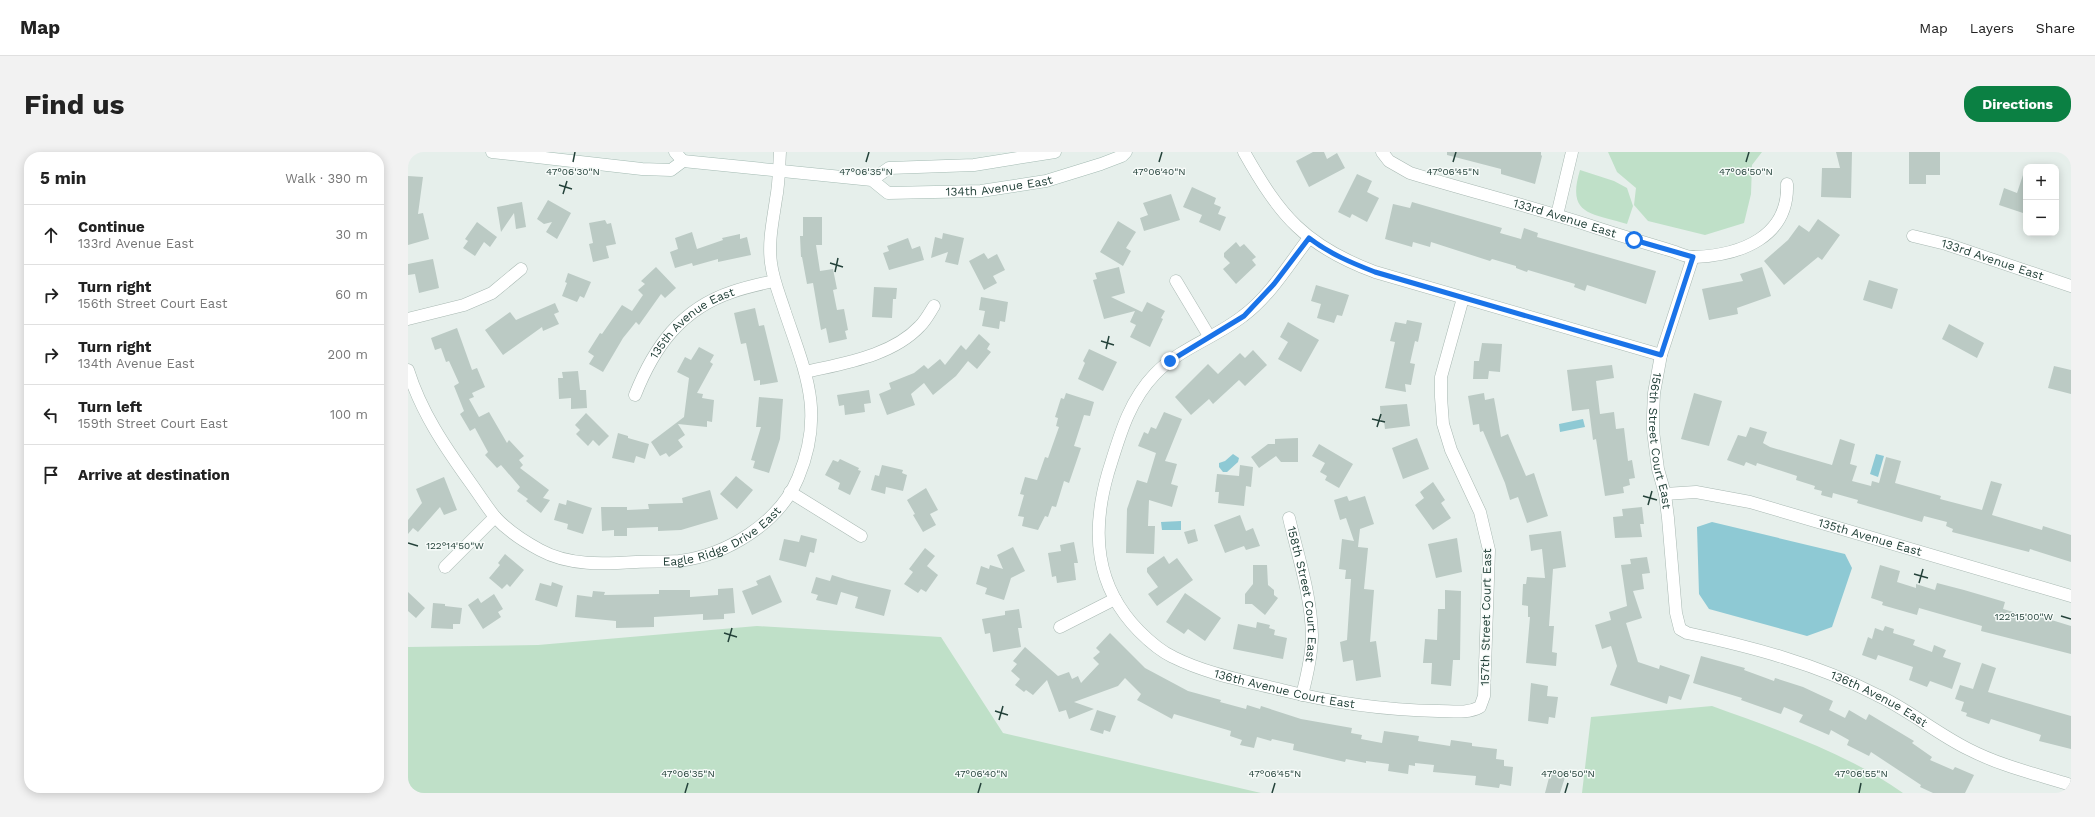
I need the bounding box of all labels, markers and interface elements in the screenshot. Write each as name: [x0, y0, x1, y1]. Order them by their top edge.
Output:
text: Map: [20, 16, 60, 39]
text: Map: [1919, 20, 1948, 36]
text: Layers: [1970, 20, 2014, 36]
text: Share: [2036, 20, 2075, 36]
button: Directions: [1964, 86, 2071, 122]
text: Find us: [24, 88, 124, 121]
map controls: [2023, 164, 2059, 236]
button: +: [2023, 164, 2059, 200]
text: 47°06'30"N: [546, 166, 600, 177]
text: 47°06'35"N: [839, 166, 893, 177]
text: 47°06'40"N: [1132, 166, 1186, 177]
text: 47°06'45"N: [1427, 166, 1479, 177]
text: 47°06'50"N: [1719, 166, 1773, 177]
text: 5 min: [40, 168, 86, 188]
text: Walk · 390 m: [285, 171, 368, 186]
street label: 134th Avenue East: [946, 172, 1054, 199]
street label: 133rd Avenue East: [1512, 196, 1618, 241]
button: −: [2023, 200, 2059, 236]
text: Continue: [78, 218, 145, 236]
icon: ahead: [40, 224, 62, 246]
text: 30 m: [336, 227, 368, 242]
route start: [1625, 231, 1643, 249]
text: 133rd Avenue East: [78, 236, 194, 251]
street label: 133rd Avenue East: [1940, 236, 2045, 283]
text: Turn right: [78, 278, 151, 296]
icon: right: [40, 284, 62, 306]
street label: 135th Avenue East: [647, 285, 736, 361]
text: 60 m: [335, 287, 368, 302]
text: 156th Street Court East: [78, 296, 228, 311]
text: Turn right: [78, 338, 151, 356]
icon: right: [40, 344, 62, 366]
text: 200 m: [327, 347, 368, 362]
route end: [1161, 352, 1179, 370]
text: 134th Avenue East: [78, 356, 194, 371]
street label: 156th Street Court East: [1646, 371, 1674, 510]
text: Turn left: [78, 398, 142, 416]
icon: left: [40, 404, 62, 426]
text: 100 m: [330, 407, 368, 422]
text: 159th Street Court East: [78, 416, 228, 431]
icon: arrive: [40, 464, 62, 486]
text: Arrive at destination: [78, 466, 230, 484]
street label: Eagle Ridge Drive East: [663, 504, 784, 569]
street label: 135th Avenue East: [1817, 515, 1923, 559]
street label: 158th Street Court East: [1284, 525, 1319, 664]
text: 122°14'50"W: [426, 540, 484, 551]
street label: 157th Street Court East: [1478, 548, 1494, 686]
text: 122°15'00"W: [1995, 611, 2054, 622]
street label: 136th Avenue Court East: [1212, 666, 1356, 711]
street label: 136th Avenue East: [1829, 668, 1930, 730]
text: 47°06'35"N: [661, 768, 715, 779]
text: 47°06'40"N: [954, 768, 1008, 779]
text: 47°06'45"N: [1249, 768, 1301, 779]
text: 47°06'50"N: [1541, 768, 1595, 779]
text: 47°06'55"N: [1834, 768, 1888, 779]

